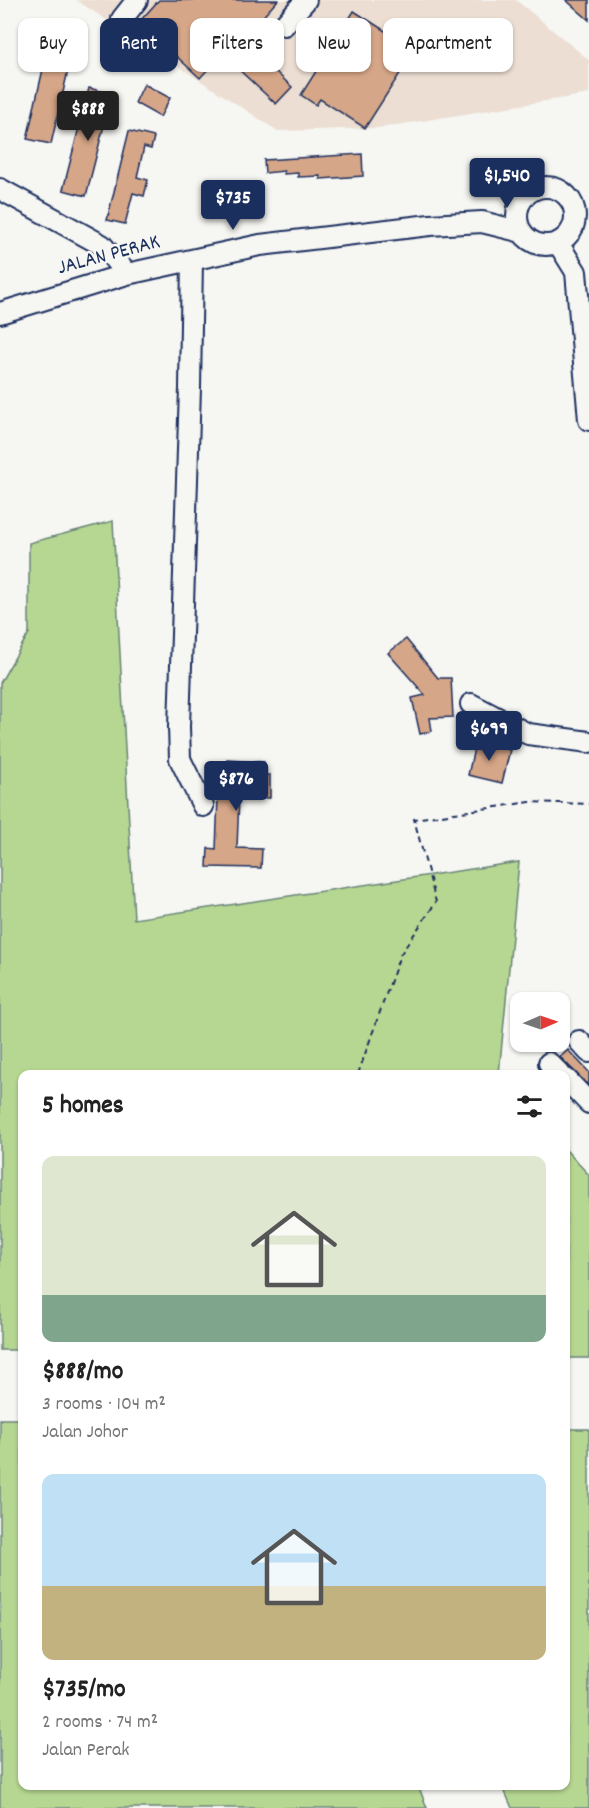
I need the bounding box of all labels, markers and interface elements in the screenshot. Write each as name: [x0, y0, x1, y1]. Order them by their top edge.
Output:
chip: Buy: [18, 18, 88, 72]
chip: Rent: [100, 18, 178, 72]
chip: Filters: [190, 18, 284, 72]
chip: New: [296, 18, 371, 72]
chip: Apartment: [383, 18, 513, 72]
pin: $888: [52, 91, 124, 142]
text: $888: [71, 96, 105, 124]
pin: $1,540: [458, 158, 556, 209]
text: $1,540: [484, 163, 530, 191]
pin: $735: [197, 180, 269, 231]
text: $735: [215, 185, 251, 213]
street label: JALAN PERAK: [54, 228, 164, 284]
pin: $699: [453, 711, 525, 762]
text: $699: [470, 716, 508, 744]
pin: $876: [200, 761, 272, 812]
text: $876: [218, 766, 254, 794]
north arrow: [510, 992, 570, 1052]
map controls: [510, 992, 570, 1052]
text: 5 homes: [42, 1088, 124, 1125]
icon: filters: [513, 1090, 546, 1123]
icon: home: [240, 1195, 348, 1303]
text: $888/mo: [42, 1354, 123, 1391]
text: 3 rooms · 104 m²: [42, 1391, 166, 1419]
text: Jalan Johor: [42, 1419, 128, 1447]
icon: home: [240, 1513, 348, 1621]
text: $735/mo: [42, 1672, 126, 1709]
text: 2 rooms · 74 m²: [42, 1709, 158, 1737]
text: Jalan Perak: [42, 1737, 130, 1765]

